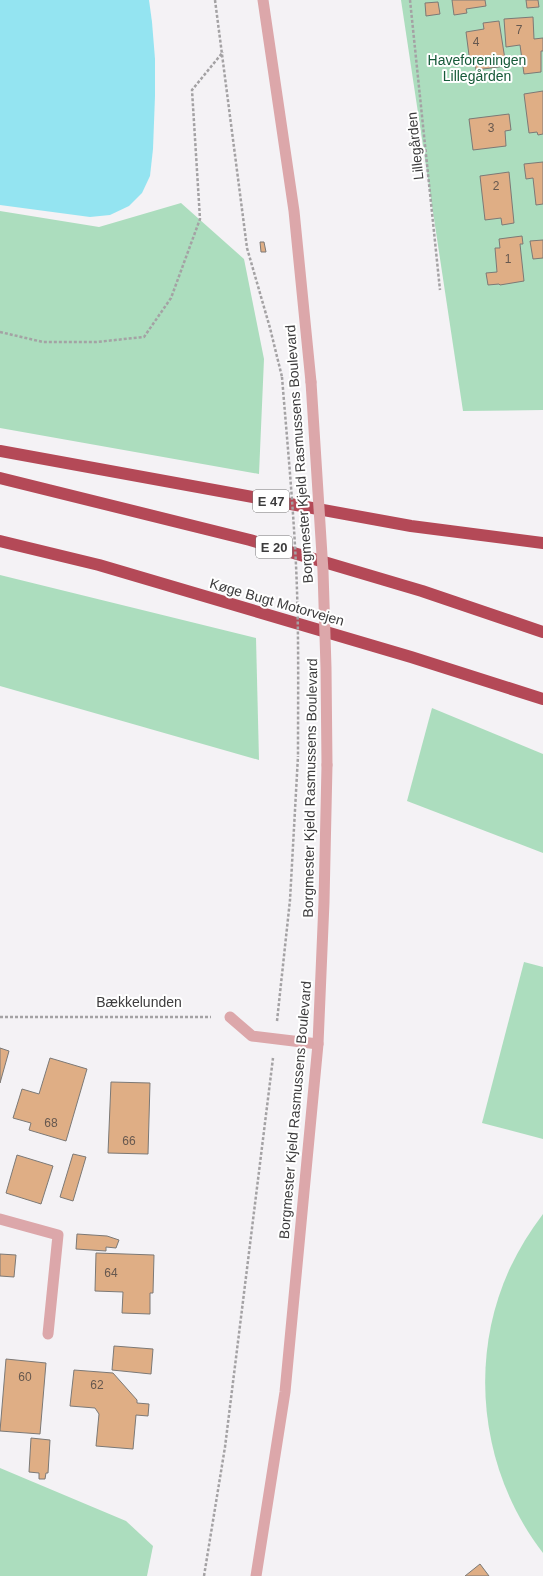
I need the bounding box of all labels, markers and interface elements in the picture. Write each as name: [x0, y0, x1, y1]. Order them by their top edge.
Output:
house number: 7: [516, 23, 523, 37]
house number: 4: [473, 35, 480, 49]
park label: Haveforeningen Lillegården: [428, 52, 526, 84]
street label: Lillegården: [403, 111, 427, 181]
house number: 3: [488, 121, 495, 135]
house number: 2: [493, 179, 500, 193]
house number: 1: [505, 252, 512, 266]
street label: Borgmester Kjeld Rasmussens Boulevard: [282, 324, 316, 584]
road number: E 47: [253, 490, 289, 512]
road number: E 20: [256, 536, 292, 558]
street label: Køge Bugt Motorvejen: [208, 575, 346, 629]
street label: Borgmester Kjeld Rasmussens Boulevard: [300, 658, 320, 918]
street label: Borgmester Kjeld Rasmussens Boulevard: [276, 980, 314, 1240]
street label: Bækkelunden: [96, 994, 182, 1010]
house number: 68: [44, 1116, 58, 1130]
house number: 66: [122, 1134, 136, 1148]
house number: 64: [104, 1266, 118, 1280]
house number: 60: [18, 1370, 32, 1384]
house number: 62: [90, 1378, 104, 1392]

